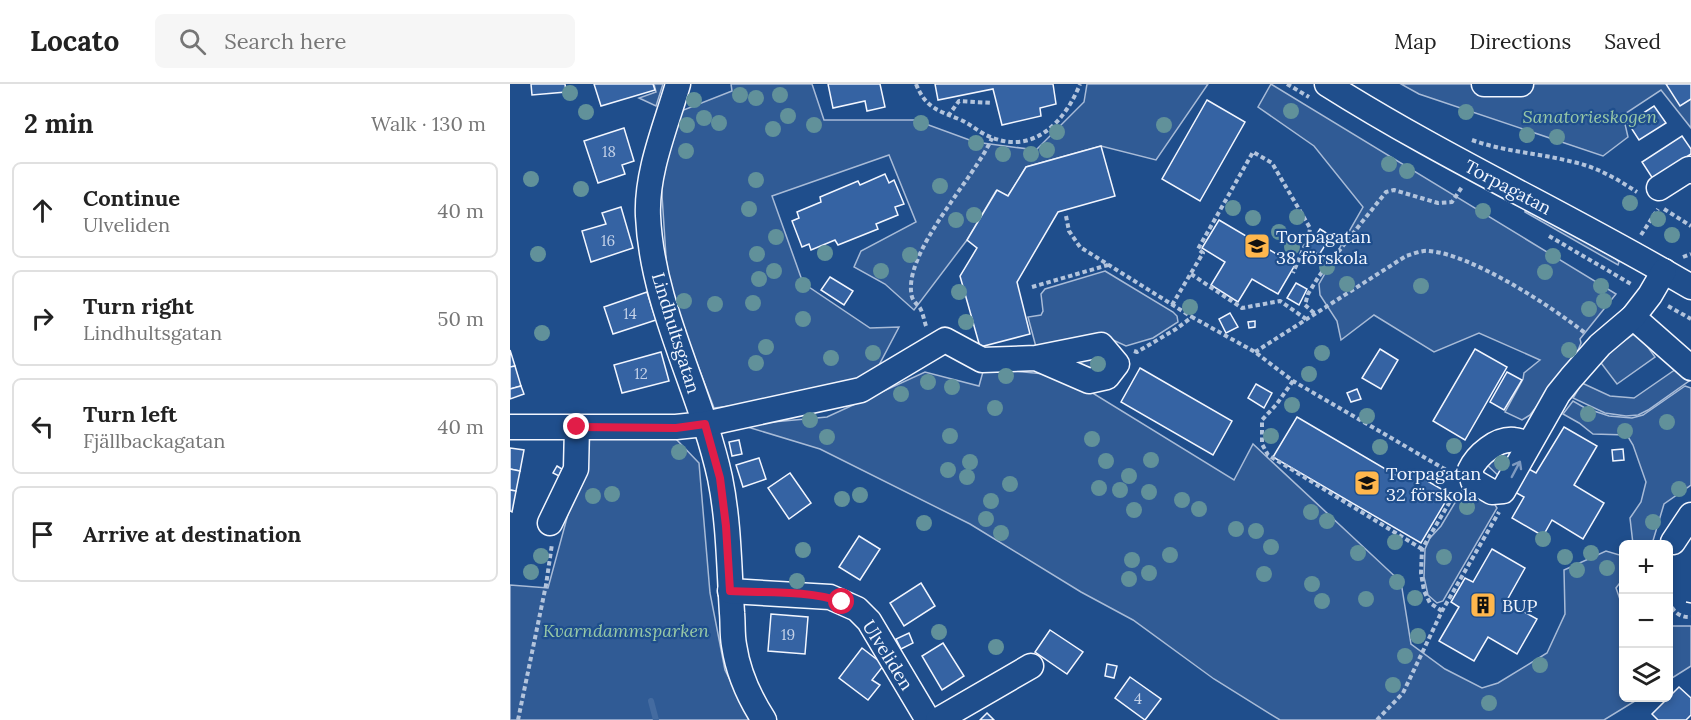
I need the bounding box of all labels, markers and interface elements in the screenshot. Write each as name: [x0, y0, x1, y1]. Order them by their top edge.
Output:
search box: [155, 14, 575, 68]
text: Locato: [30, 23, 119, 59]
icon: search: [176, 25, 209, 58]
text: Search here: [224, 27, 346, 55]
text: Map: [1394, 28, 1437, 55]
text: Directions: [1470, 28, 1571, 55]
text: Saved: [1604, 28, 1661, 55]
park label: Sanatorieskogen: [1523, 105, 1657, 128]
text: 2 min: [24, 107, 94, 140]
text: Walk · 130 m: [371, 111, 486, 136]
house number: 18: [602, 142, 616, 161]
street label: Torpagatan: [1461, 154, 1556, 220]
text: Continue: [83, 184, 180, 212]
icon: ahead: [26, 194, 59, 227]
text: 40 m: [438, 198, 484, 223]
text: Ulveliden: [83, 212, 170, 237]
place label: Torpagatan 38 förskola: [1276, 225, 1371, 269]
house number: 16: [601, 231, 615, 250]
school or university icon: Torpagatan 38 förskola: [1242, 231, 1272, 261]
street label: Lindhultsgatan: [647, 270, 705, 396]
text: Turn right: [83, 292, 194, 320]
icon: right: [26, 302, 59, 335]
house number: 14: [623, 304, 637, 323]
text: 50 m: [438, 306, 484, 331]
text: Lindhultsgatan: [83, 320, 222, 345]
house number: 12: [634, 364, 648, 383]
text: Turn left: [83, 400, 177, 428]
icon: left: [26, 410, 59, 443]
route end: [563, 413, 589, 439]
text: 40 m: [438, 414, 484, 439]
text: Fjällbackagatan: [83, 428, 225, 453]
one-way arrow: [1511, 461, 1522, 479]
place label: Torpagatan 32 förskola: [1386, 462, 1481, 506]
school or university icon: Torpagatan 32 förskola: [1352, 468, 1382, 498]
icon: arrive: [26, 518, 59, 551]
text: Arrive at destination: [83, 520, 301, 548]
map controls: [1619, 540, 1673, 702]
button: +: [1619, 540, 1673, 594]
route start: [828, 588, 854, 614]
building icon: BUP: [1468, 590, 1498, 620]
place label: BUP: [1502, 594, 1538, 617]
button: −: [1619, 594, 1673, 648]
street label: Ulveliden: [857, 616, 919, 694]
park label: Kvarndammsparken: [543, 619, 709, 642]
house number: 19: [781, 625, 795, 644]
button: layers: [1619, 648, 1673, 702]
house number: 4: [1134, 689, 1142, 708]

